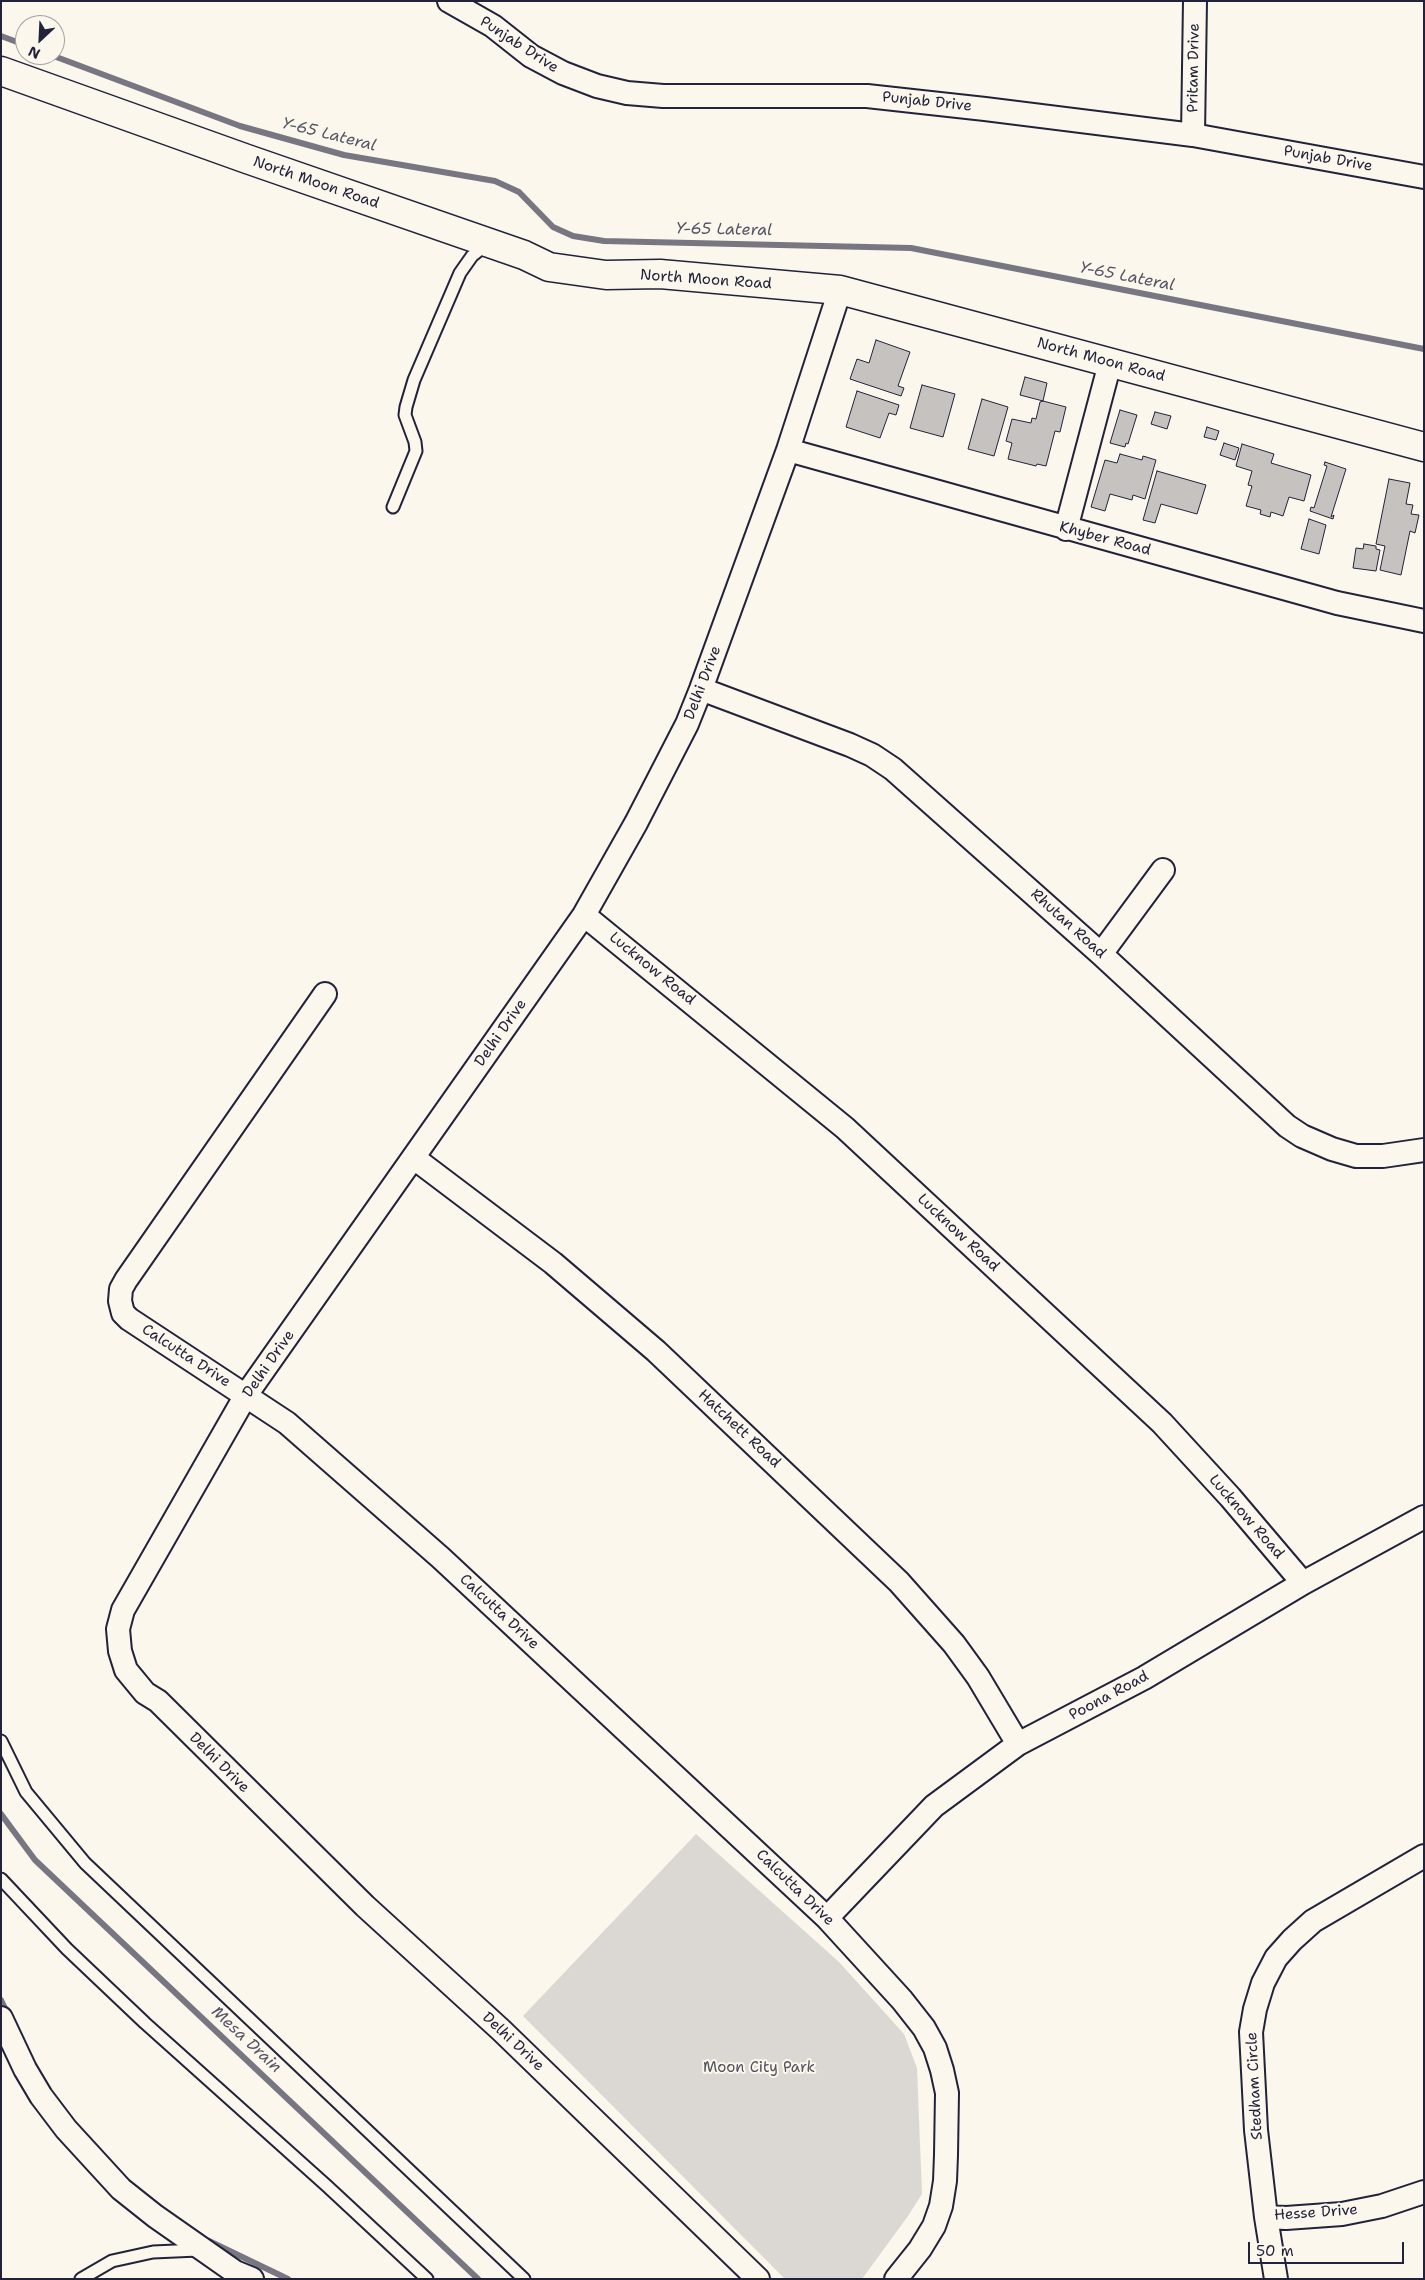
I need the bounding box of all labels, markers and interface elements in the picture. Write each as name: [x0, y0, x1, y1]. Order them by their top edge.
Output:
street label: Punjab Drive: [476, 13, 562, 77]
north arrow: [15, 15, 65, 65]
street label: Pritam Drive: [1184, 23, 1204, 113]
text: N: [25, 42, 43, 63]
street label: Punjab Drive: [881, 88, 973, 116]
water label: Y-65 Lateral: [280, 114, 378, 156]
street label: Punjab Drive: [1282, 142, 1374, 176]
street label: North Moon Road: [251, 153, 381, 213]
water label: Y-65 Lateral: [676, 220, 772, 240]
water label: Y-65 Lateral: [1078, 258, 1176, 296]
street label: North Moon Road: [640, 266, 772, 294]
street label: North Moon Road: [1035, 334, 1167, 386]
street label: Khyber Road: [1057, 518, 1153, 560]
street label: Delhi Drive: [681, 643, 725, 723]
street label: Rhutan Road: [1027, 885, 1109, 963]
street label: Lucknow Road: [605, 929, 699, 1009]
street label: Delhi Drive: [471, 996, 531, 1070]
street label: Lucknow Road: [913, 1190, 1003, 1276]
street label: Calcutta Drive: [138, 1321, 234, 1391]
street label: Delhi Drive: [239, 1327, 299, 1401]
street label: Hatchett Road: [694, 1386, 784, 1472]
street label: Lucknow Road: [1205, 1471, 1287, 1563]
street label: Calcutta Drive: [456, 1571, 542, 1653]
street label: Poona Road: [1066, 1667, 1152, 1725]
street label: Delhi Drive: [185, 1729, 253, 1797]
street label: Calcutta Drive: [752, 1846, 838, 1930]
water label: Mesa Drain: [207, 2003, 285, 2077]
street label: Delhi Drive: [478, 2009, 548, 2075]
street label: Stedham Circle: [1243, 2032, 1267, 2140]
park label: Moon City Park: [703, 2059, 815, 2077]
street label: Hesse Drive: [1274, 2201, 1358, 2225]
scale bar: [1250, 2232, 1406, 2264]
text: 50 m: [1256, 2241, 1294, 2261]

